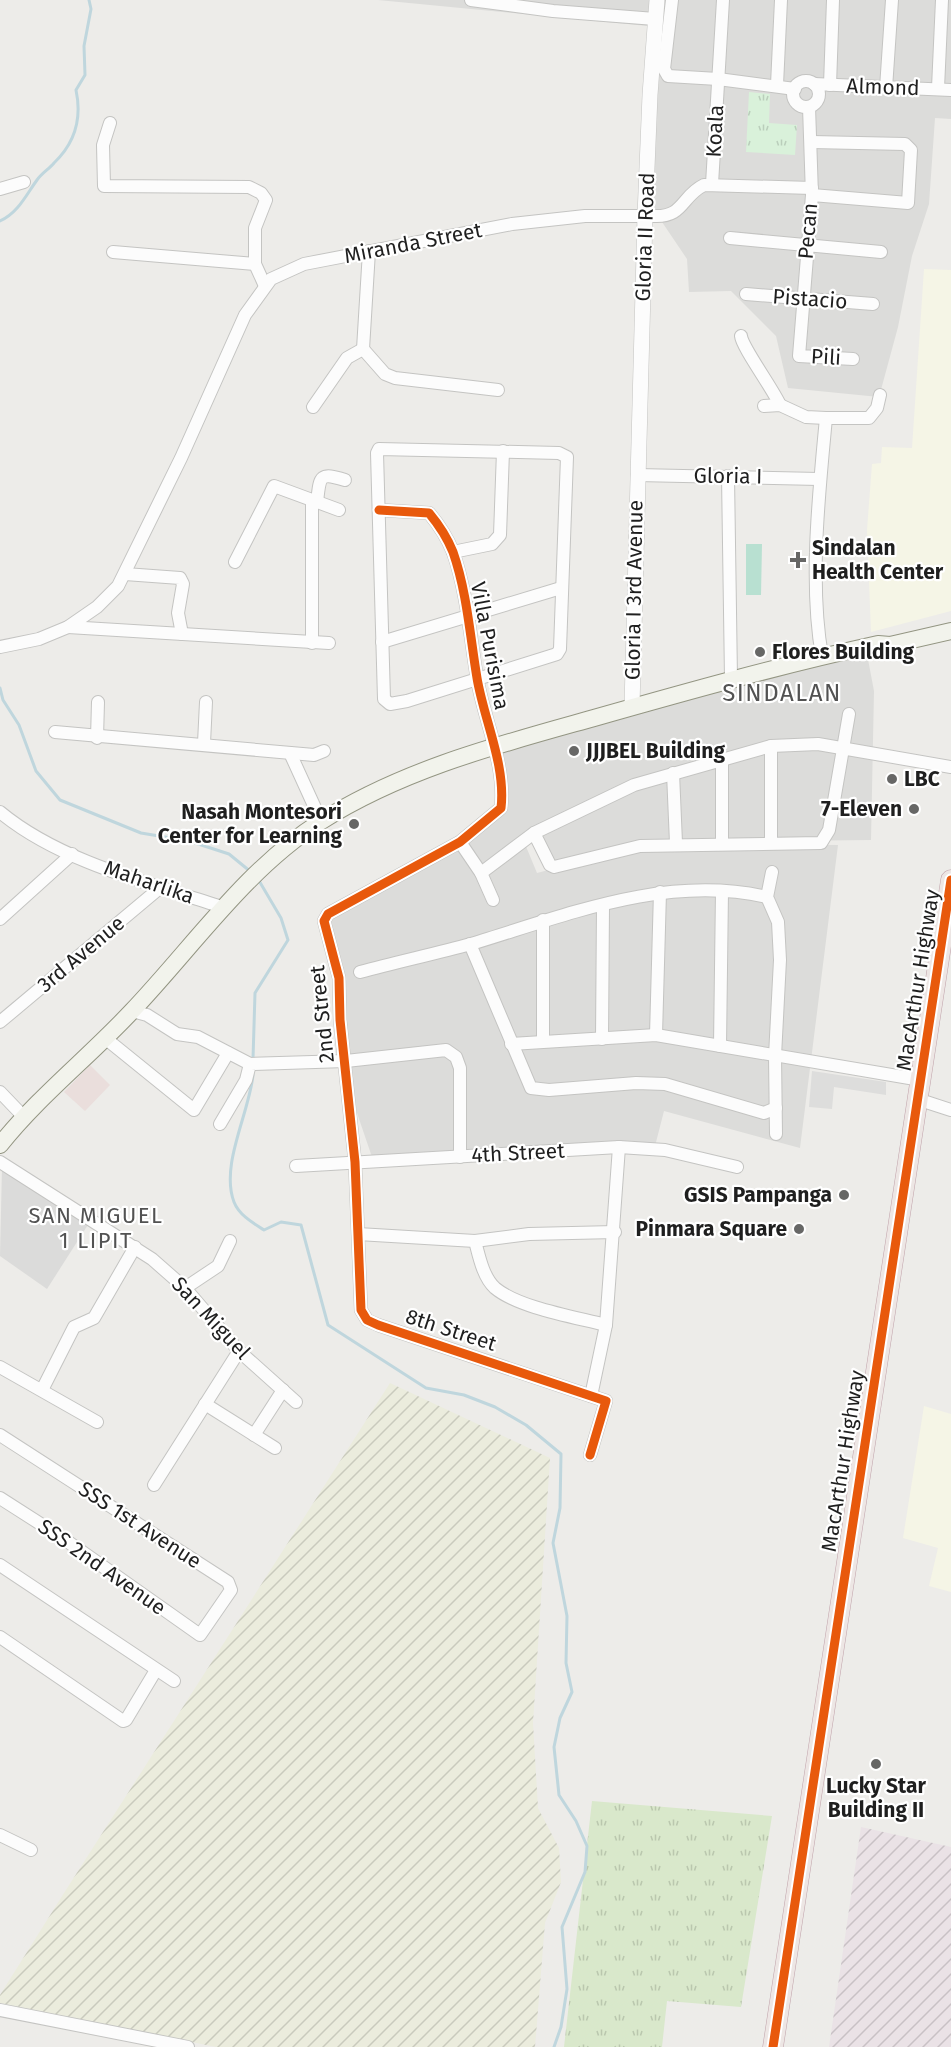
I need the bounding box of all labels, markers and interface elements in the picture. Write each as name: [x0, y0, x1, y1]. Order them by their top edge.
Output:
street label: Almond: [846, 73, 920, 101]
street label: Koala: [701, 104, 729, 158]
street label: Gloria II Road: [630, 172, 660, 302]
street label: Pecan: [793, 202, 823, 260]
street label: Miranda Street: [342, 217, 485, 269]
street label: Pistacio: [772, 283, 848, 315]
street label: Pili: [810, 343, 842, 371]
street label: Gloria I: [693, 462, 763, 490]
street label: Gloria I 3rd Avenue: [619, 500, 649, 680]
place label: Sindalan Health Center: [812, 535, 944, 585]
marker: Sindalan Health Center: [789, 551, 807, 569]
street label: Villa Purisima: [465, 580, 515, 712]
place label: Flores Building: [772, 639, 915, 665]
marker: Flores Building: [753, 645, 767, 659]
district label: SINDALAN: [722, 679, 842, 707]
place label: JJJBEL Building: [585, 738, 725, 764]
marker: JJJBEL Building: [567, 744, 581, 758]
place label: LBC: [904, 766, 940, 792]
marker: LBC: [885, 772, 899, 786]
place label: 7-Eleven: [821, 796, 902, 822]
place label: Nasah Montesori Center for Learning: [158, 799, 342, 849]
marker: 7-Eleven: [907, 802, 921, 816]
marker: Nasah Montesori Center for Learning: [347, 817, 361, 831]
street label: Maharlika: [101, 854, 197, 910]
street label: MacArthur Highway: [891, 887, 945, 1073]
street label: 3rd Avenue: [32, 910, 130, 998]
street label: 2nd Street: [304, 964, 340, 1064]
street label: 4th Street: [471, 1138, 566, 1168]
place label: GSIS Pampanga: [684, 1182, 832, 1208]
marker: GSIS Pampanga: [837, 1188, 851, 1202]
district label: SAN MIGUEL 1 LIPIT: [28, 1202, 164, 1254]
place label: Pinmara Square: [635, 1216, 787, 1242]
marker: Pinmara Square: [792, 1222, 806, 1236]
street label: San Miguel: [166, 1271, 256, 1365]
street label: 8th Street: [402, 1303, 500, 1357]
street label: MacArthur Highway: [816, 1368, 870, 1554]
street label: SSS 1st Avenue: [74, 1476, 206, 1574]
street label: SSS 2nd Avenue: [33, 1513, 171, 1621]
marker: Lucky Star Building II: [869, 1757, 883, 1771]
place label: Lucky Star Building II: [826, 1773, 926, 1823]

